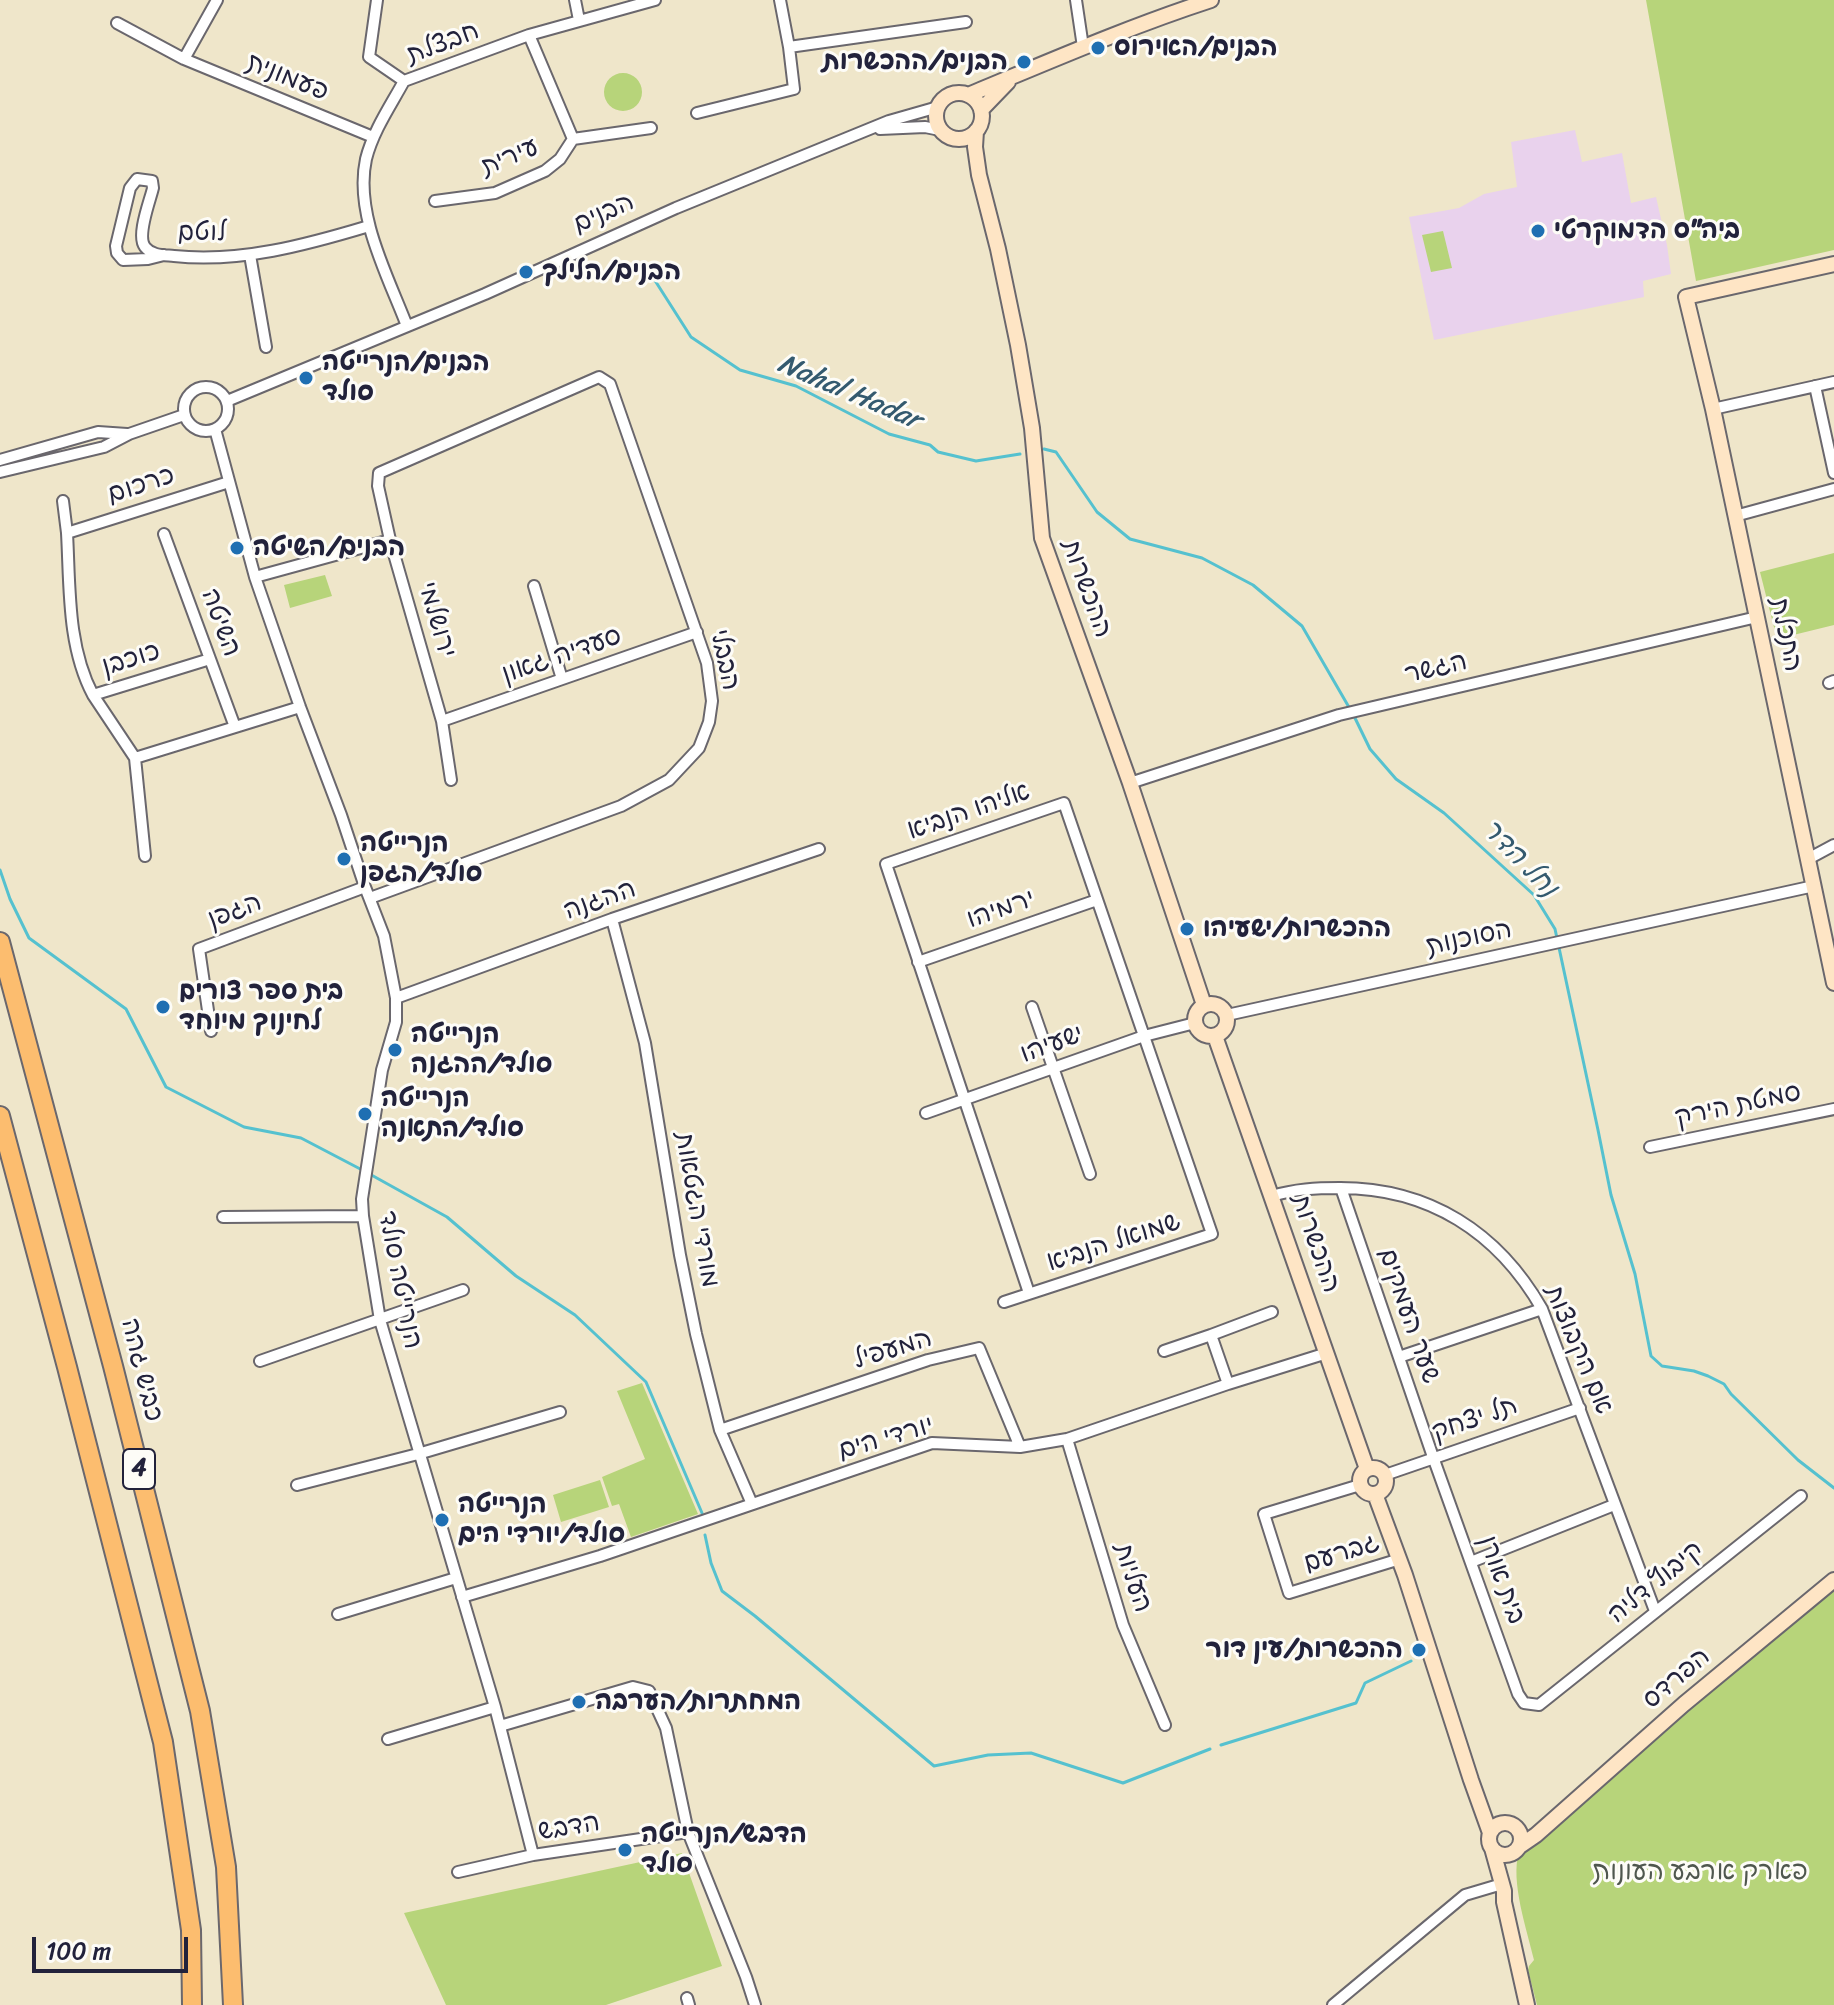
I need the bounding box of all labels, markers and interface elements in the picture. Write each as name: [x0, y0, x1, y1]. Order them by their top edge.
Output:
street label: חבצלת: [402, 16, 484, 72]
place label: הבנים/האירוס: [1114, 32, 1278, 64]
marker: הבנים/האירוס: [1089, 39, 1107, 57]
place label: הבנים/ההכשרות: [822, 46, 1008, 78]
street label: פעמונית: [241, 47, 333, 109]
marker: הבנים/ההכשרות: [1015, 53, 1033, 71]
street label: עירית: [477, 132, 543, 184]
street label: הבנים: [569, 187, 639, 241]
place label: ביה"ס הדמוקרטי: [1554, 215, 1740, 247]
street label: לוטם: [178, 217, 226, 249]
marker: ביה"ס הדמוקרטי: [1529, 222, 1547, 240]
place label: הבנים/הלילך: [542, 256, 681, 288]
marker: הבנים/הלילך: [517, 263, 535, 281]
place label: הבנים/הנרייטה סולד: [322, 347, 490, 408]
water label: Nahal Hadar: [773, 348, 925, 438]
marker: הבנים/הנרייטה סולד: [297, 369, 315, 387]
street label: כרכום: [104, 461, 178, 511]
place label: הבנים/השיטה: [253, 532, 405, 564]
street label: ההכשרות: [1054, 536, 1118, 642]
marker: הבנים/השיטה: [228, 539, 246, 557]
street label: ירושלמי: [410, 578, 462, 662]
street label: השיטה: [193, 585, 247, 661]
street label: התכלת: [1762, 595, 1808, 675]
street label: סעדיה גאון: [498, 621, 626, 691]
street label: הבבלי: [702, 627, 746, 693]
street label: כוכבן: [98, 636, 164, 684]
street label: הגשר: [1402, 647, 1470, 691]
street label: אליהו הנביא: [904, 776, 1034, 848]
water label: נחל הדר: [1474, 813, 1564, 905]
place label: הנרייטה סולד/הגפן: [360, 828, 482, 890]
marker: הנרייטה סולד/הגפן: [335, 850, 353, 868]
street label: ההגנה: [560, 874, 640, 928]
street label: ירמיהו: [963, 884, 1039, 936]
street label: הגפן: [204, 888, 266, 936]
place label: ההכשרות/ישעיהו: [1203, 913, 1391, 945]
street label: הסוכנות: [1423, 915, 1515, 963]
marker: ההכשרות/ישעיהו: [1178, 920, 1196, 938]
place label: בית ספר צורים לחינוך מיוחד: [179, 976, 343, 1038]
marker: בית ספר צורים לחינוך מיוחד: [154, 998, 172, 1016]
place label: הנרייטה סולד/ההגנה: [411, 1019, 552, 1080]
street label: ישעיהו: [1016, 1019, 1088, 1071]
marker: הנרייטה סולד/ההגנה: [386, 1041, 404, 1059]
street label: סמטת הירק: [1672, 1077, 1804, 1135]
place label: הנרייטה סולד/התאנה: [381, 1083, 524, 1144]
marker: הנרייטה סולד/התאנה: [356, 1105, 374, 1123]
street label: מורדי הגטאות: [667, 1130, 725, 1290]
street label: ההכשרות: [1284, 1191, 1346, 1297]
street label: שמואל הנביא: [1043, 1207, 1185, 1279]
street label: הנרייטה סולד: [370, 1208, 428, 1352]
street label: שער העמקים: [1370, 1244, 1446, 1388]
street label: אם הקבוצות: [1537, 1281, 1619, 1419]
street label: כביש גהה: [113, 1315, 169, 1425]
street label: המעפיל: [850, 1323, 936, 1377]
street label: תל יצחק: [1428, 1391, 1522, 1449]
street label: יורדי הים: [835, 1410, 937, 1468]
road number: 4: [123, 1449, 155, 1489]
place label: הנרייטה סולד/יורדי הים: [458, 1489, 625, 1550]
marker: הנרייטה סולד/יורדי הים: [433, 1511, 451, 1529]
street label: גברעם: [1300, 1528, 1384, 1580]
street label: בית אורן: [1471, 1532, 1531, 1628]
street label: קיבוץ דליה: [1602, 1535, 1710, 1631]
street label: העליות: [1106, 1540, 1158, 1616]
place label: ההכשרות/עין דור: [1205, 1634, 1403, 1666]
marker: ההכשרות/עין דור: [1410, 1641, 1428, 1659]
street label: הפרדס: [1637, 1642, 1717, 1716]
place label: המחתרות/הערבה: [595, 1686, 801, 1718]
marker: המחתרות/הערבה: [570, 1693, 588, 1711]
street label: הדבש: [536, 1808, 602, 1848]
place label: הדבש/הנרייטה סולד: [641, 1819, 807, 1880]
marker: הדבש/הנרייטה סולד: [616, 1841, 634, 1859]
park label: פארק ארבע העונות: [1592, 1856, 1808, 1888]
scale bar: [36, 1921, 192, 1971]
text: 100 m: [46, 1930, 111, 1972]

